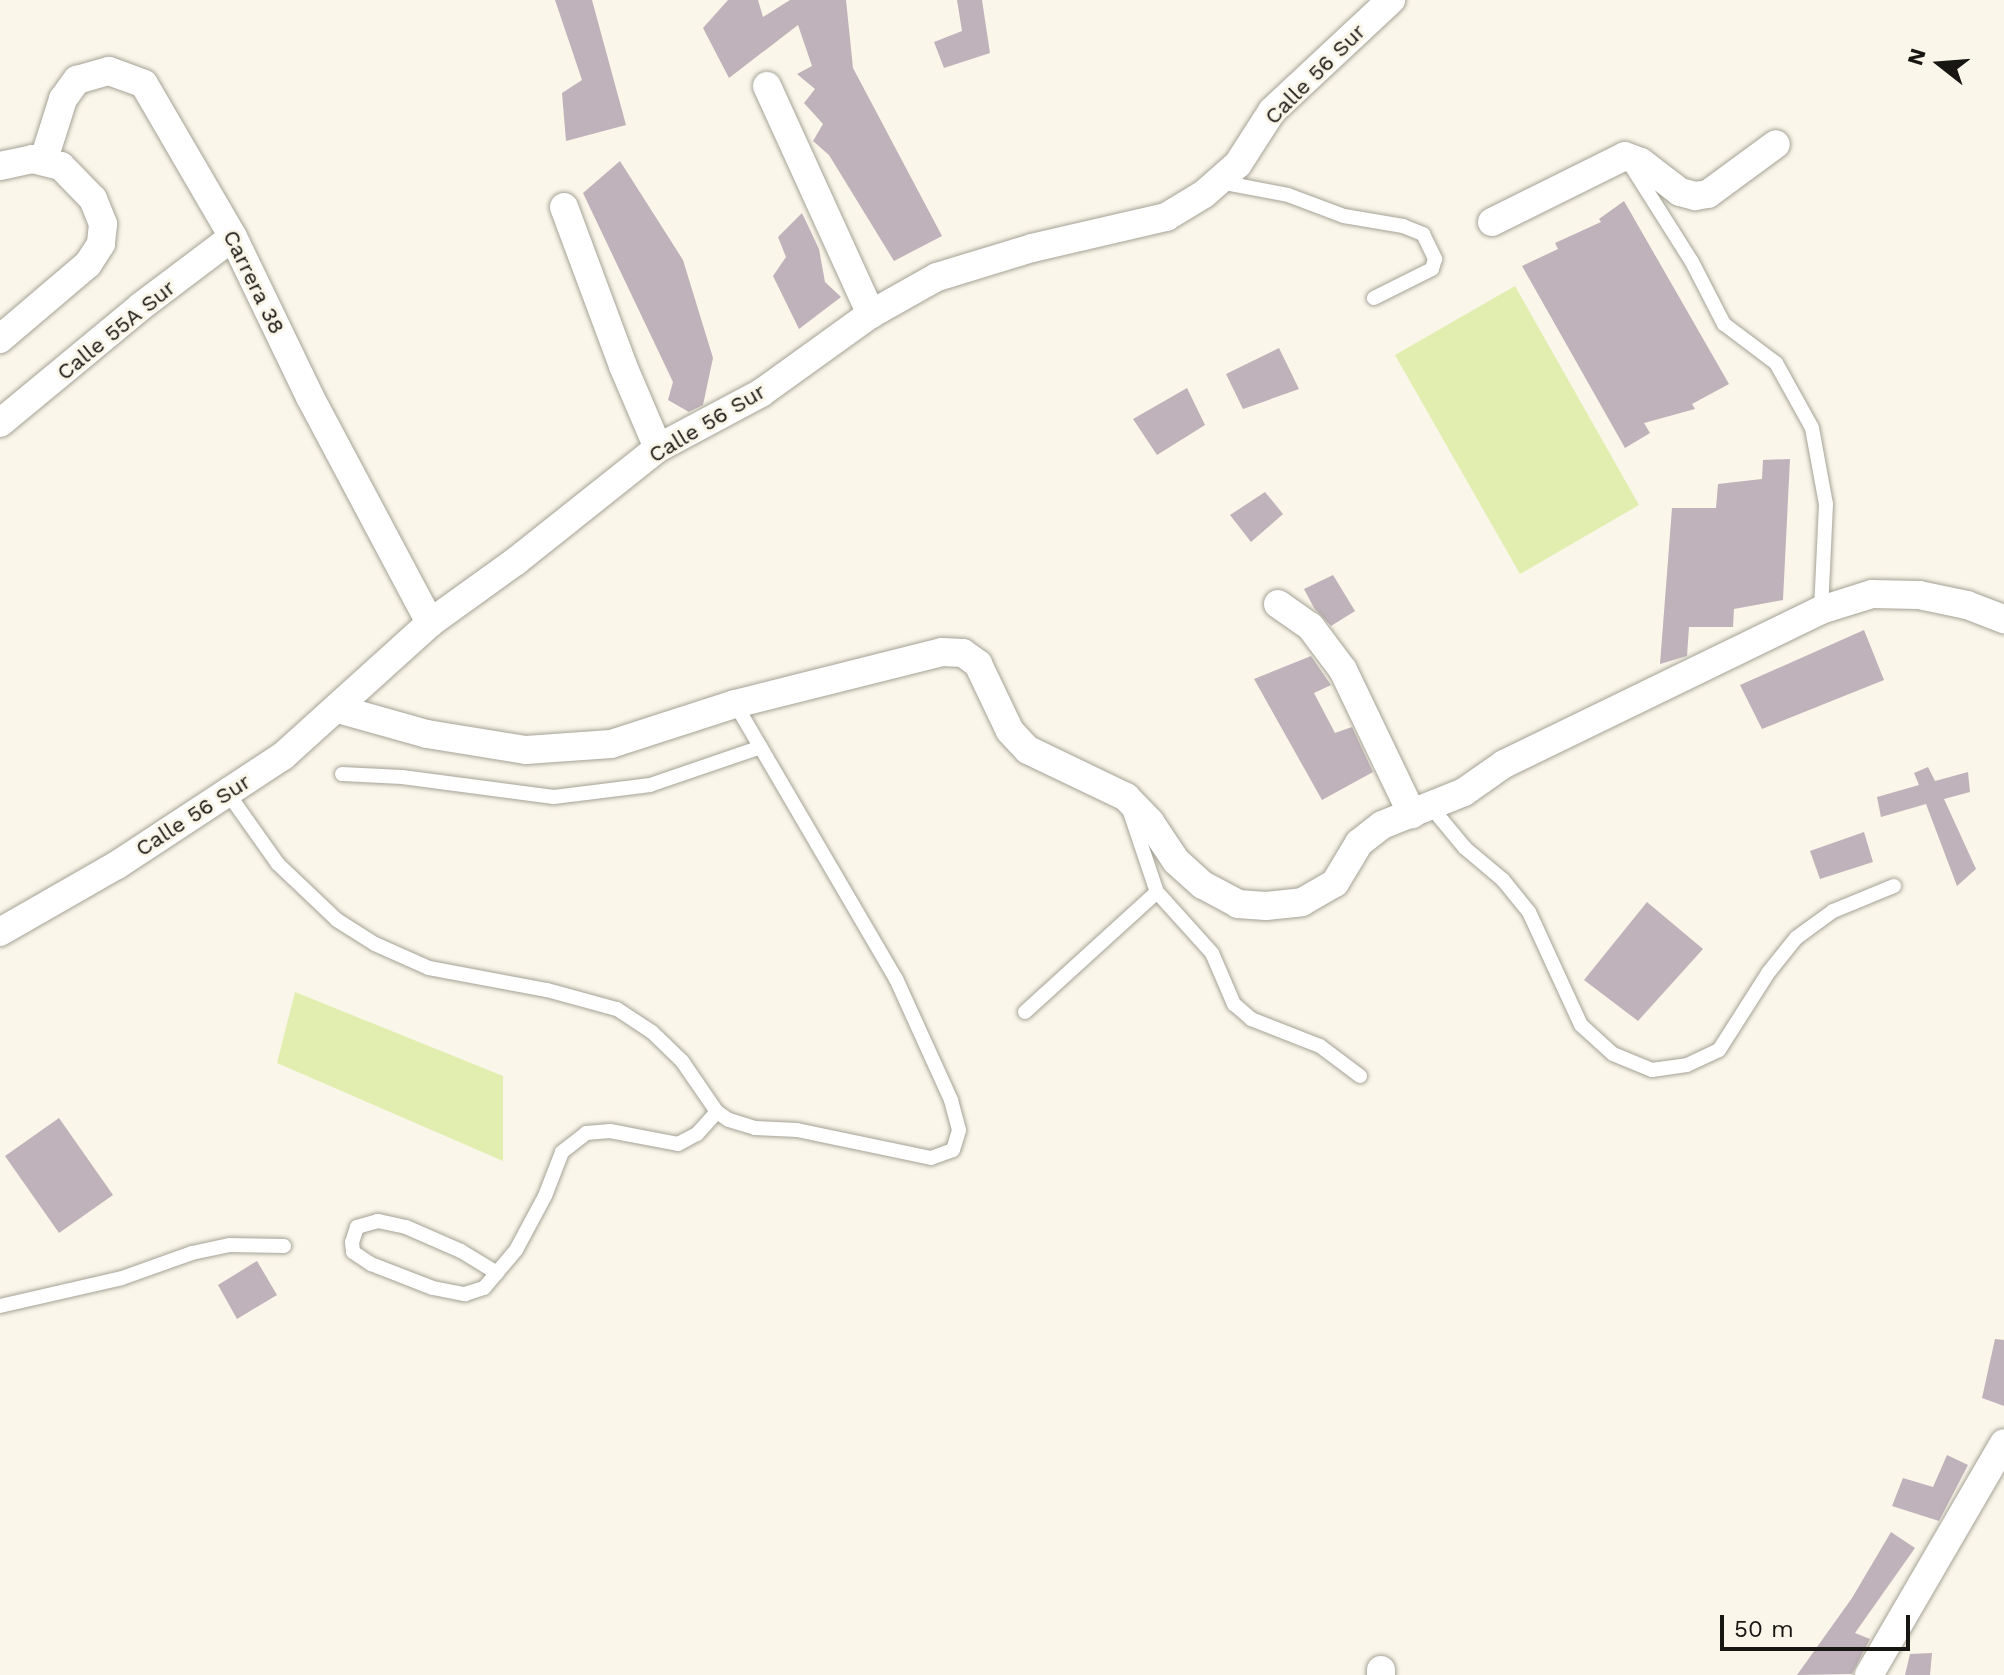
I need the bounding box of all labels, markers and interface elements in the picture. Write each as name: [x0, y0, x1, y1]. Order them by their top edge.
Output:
street label: Calle 56 Sur: [1259, 18, 1371, 130]
north arrow: [1900, 24, 1980, 104]
text: N: [1902, 45, 1931, 68]
street label: Carrera 38: [217, 226, 291, 338]
street label: Calle 55A Sur: [51, 274, 181, 386]
street label: Calle 56 Sur: [644, 378, 770, 468]
street label: Calle 56 Sur: [131, 768, 255, 862]
scale bar: [1724, 1599, 1914, 1649]
text: 50 m: [1734, 1615, 1794, 1643]

